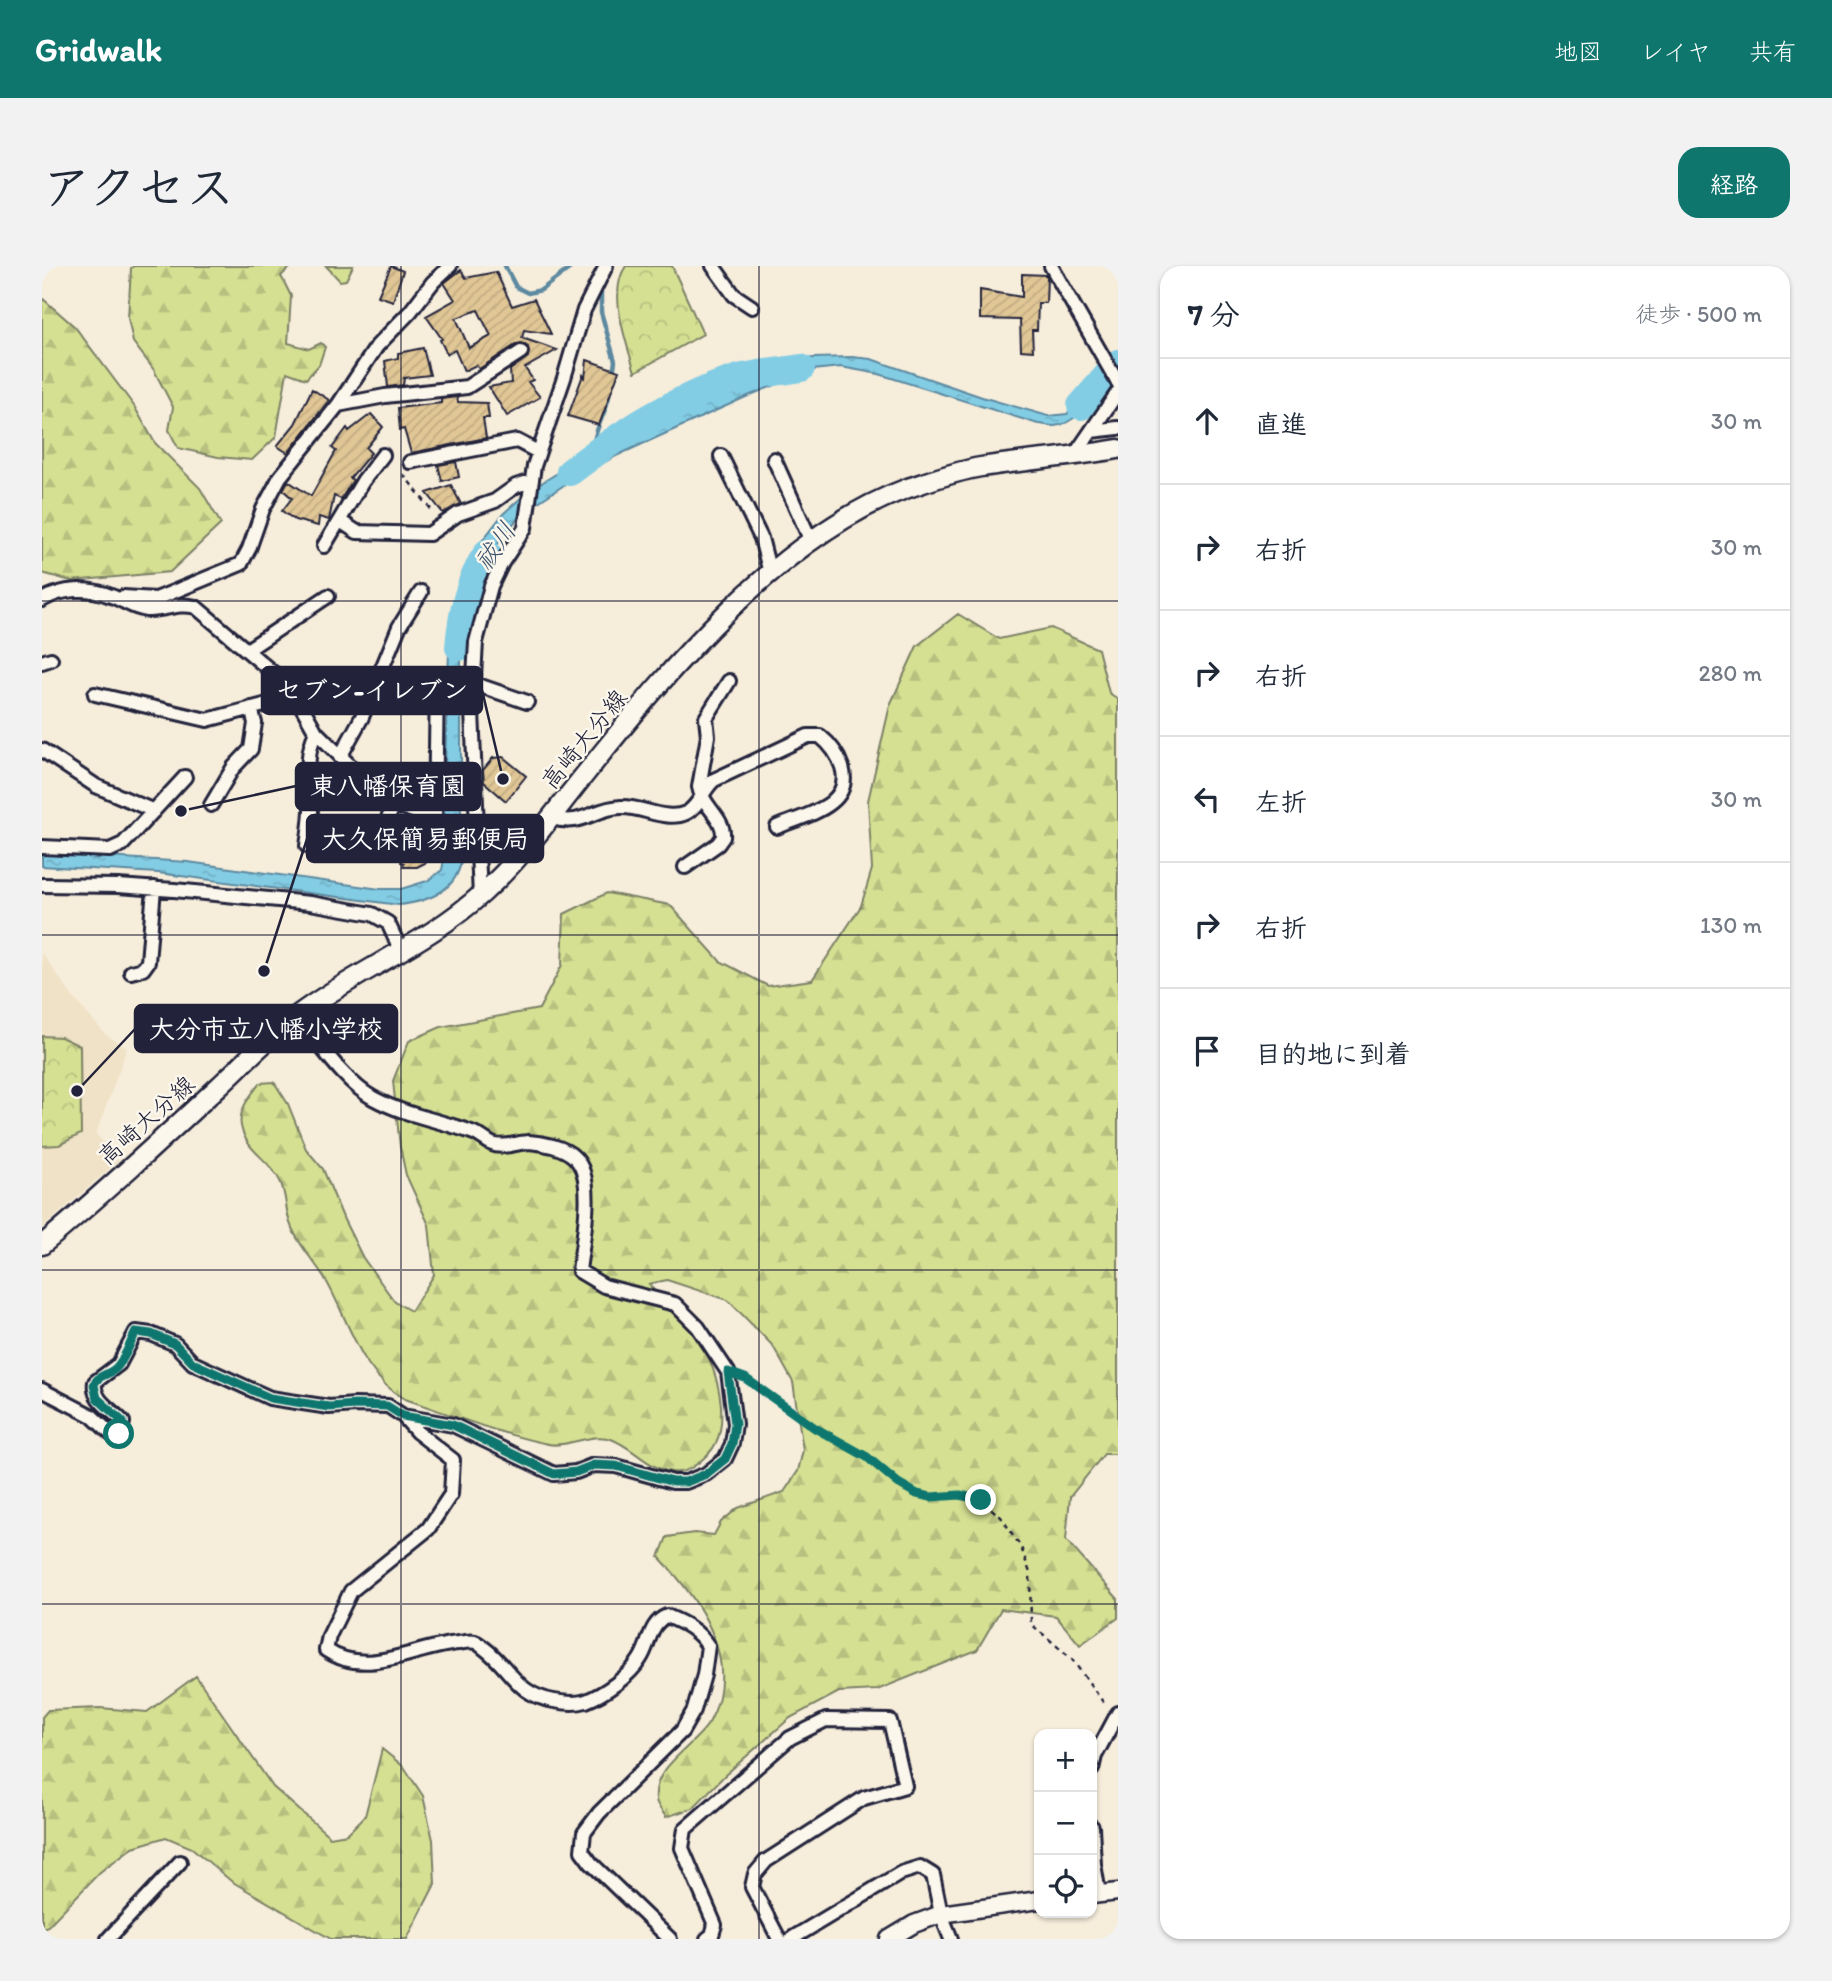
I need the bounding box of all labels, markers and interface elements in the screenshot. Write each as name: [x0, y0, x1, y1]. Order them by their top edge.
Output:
text: Gridwalk: [35, 30, 162, 69]
text: 地図: [1554, 37, 1602, 66]
text: レイヤ: [1640, 37, 1711, 66]
text: 共有: [1749, 37, 1797, 66]
button: 経路: [1678, 147, 1790, 218]
text: アクセス: [42, 157, 235, 216]
text: 7 分: [1188, 296, 1240, 333]
text: 徒歩 · 500 m: [1635, 300, 1762, 328]
icon: ahead: [1188, 402, 1226, 440]
text: 30 m: [1711, 407, 1762, 435]
text: 直進: [1255, 408, 1307, 440]
water label: 祓川: [467, 516, 523, 576]
icon: right: [1188, 528, 1226, 566]
text: 30 m: [1711, 533, 1762, 561]
text: 右折: [1255, 534, 1307, 566]
icon: right: [1188, 654, 1226, 692]
text: 280 m: [1699, 659, 1762, 687]
text: 右折: [1255, 660, 1307, 692]
callout: セブン-イレブン: [262, 667, 482, 714]
text: セブン-イレブン: [276, 674, 468, 706]
street label: 高崎大分線: [535, 683, 633, 795]
callout: 東八幡保育園: [296, 763, 480, 810]
text: 東八幡保育園: [310, 770, 466, 802]
icon: left: [1188, 780, 1226, 818]
text: 30 m: [1711, 785, 1762, 813]
text: 左折: [1255, 786, 1307, 818]
callout: 大久保簡易郵便局: [307, 815, 543, 862]
text: 大久保簡易郵便局: [321, 823, 529, 855]
icon: right: [1188, 906, 1226, 944]
text: 130 m: [1700, 911, 1762, 939]
text: 右折: [1255, 912, 1307, 944]
callout: 大分市立八幡小学校: [135, 1005, 397, 1052]
text: 大分市立八幡小学校: [149, 1013, 383, 1045]
icon: arrive: [1188, 1032, 1226, 1070]
text: 目的地に到着: [1255, 1038, 1411, 1070]
street label: 高崎大分線: [92, 1069, 200, 1171]
route start: [103, 1418, 134, 1449]
route end: [965, 1484, 996, 1515]
map controls: [1034, 1729, 1097, 1918]
button: +: [1034, 1729, 1097, 1792]
button: −: [1034, 1792, 1097, 1855]
button: locate: [1034, 1855, 1097, 1918]

